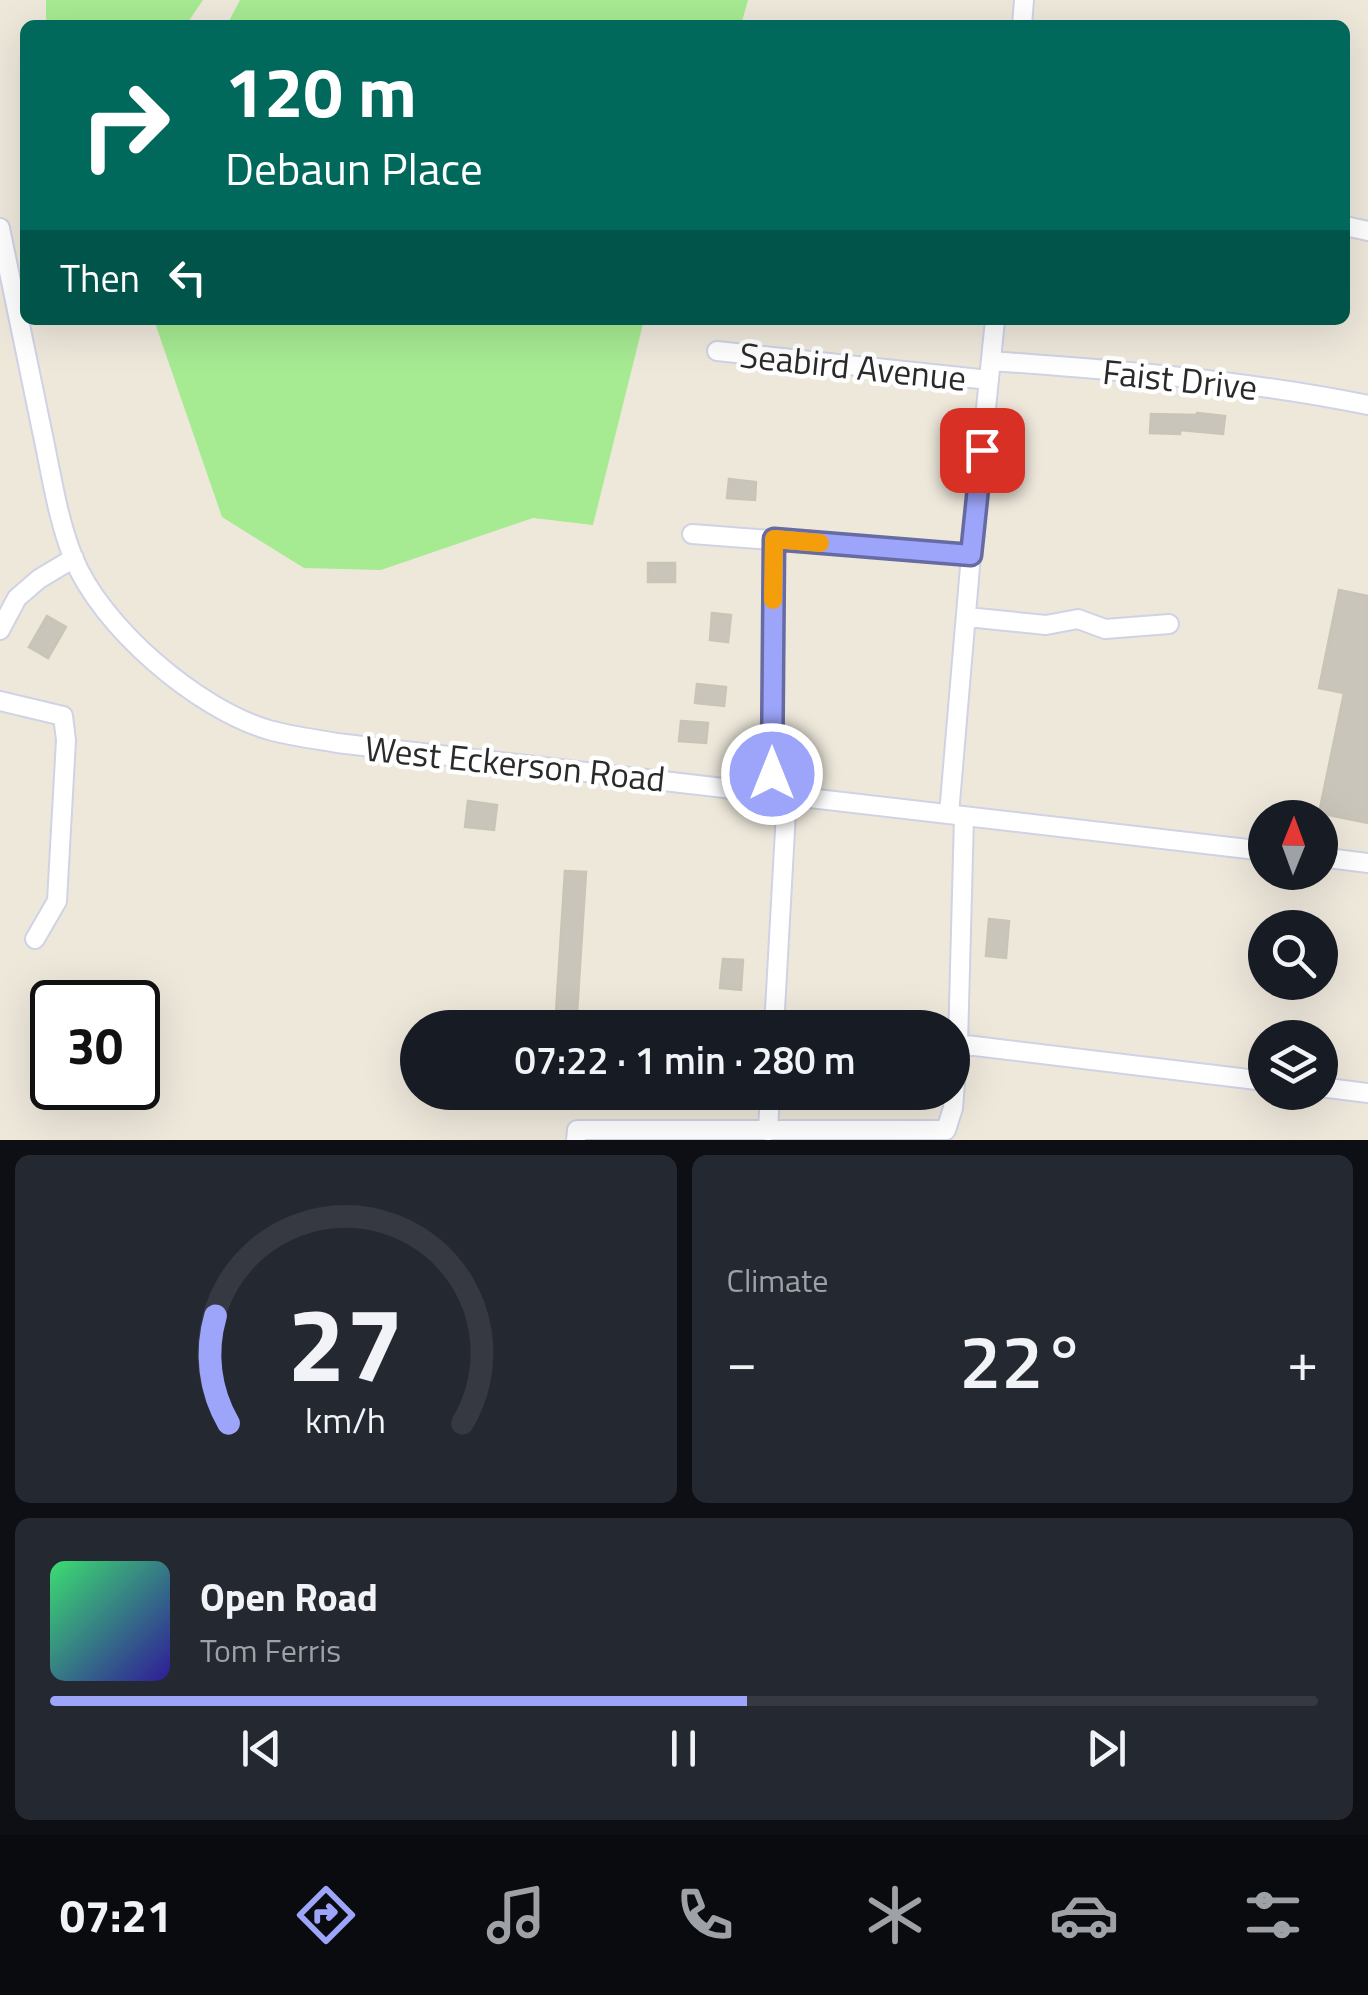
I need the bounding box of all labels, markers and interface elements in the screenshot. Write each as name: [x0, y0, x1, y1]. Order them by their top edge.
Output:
text: 120 m: [225, 38, 417, 144]
icon: right: [60, 60, 190, 190]
text: Debaun Place: [225, 134, 483, 202]
text: Then: [60, 249, 140, 307]
icon: left: [160, 250, 215, 305]
street label: Seabird Avenue: [737, 327, 969, 405]
street label: Faist Drive: [1100, 344, 1260, 414]
pin: [940, 408, 1025, 493]
icon: arrive: [955, 423, 1010, 478]
street label: West Eckerson Road: [362, 720, 668, 806]
position arrow: [720, 722, 824, 826]
north arrow: [1248, 800, 1338, 890]
map controls: [1248, 800, 1338, 1110]
button: search: [1248, 910, 1338, 1000]
speed limit sign: 30: [30, 980, 160, 1110]
button: layers: [1248, 1020, 1338, 1110]
text: 07:22 · 1 min · 280 m: [514, 1031, 856, 1089]
text: Climate: [727, 1256, 828, 1304]
text: 27: [288, 1263, 404, 1421]
text: 22°: [959, 1303, 1085, 1417]
text: −: [727, 1319, 757, 1402]
text: +: [1287, 1319, 1318, 1402]
text: km/h: [305, 1392, 386, 1447]
text: Open Road: [200, 1568, 378, 1626]
text: Tom Ferris: [200, 1626, 341, 1674]
icon: previous: [234, 1721, 289, 1776]
icon: pause: [656, 1721, 711, 1776]
icon: next: [1079, 1721, 1134, 1776]
icon: directions: [291, 1880, 361, 1950]
icon: music: [481, 1880, 551, 1950]
icon: phone: [670, 1880, 740, 1950]
icon: climate: [860, 1880, 930, 1950]
icon: car: [1049, 1880, 1119, 1950]
icon: filters: [1238, 1880, 1308, 1950]
text: 07:21: [60, 1881, 172, 1949]

